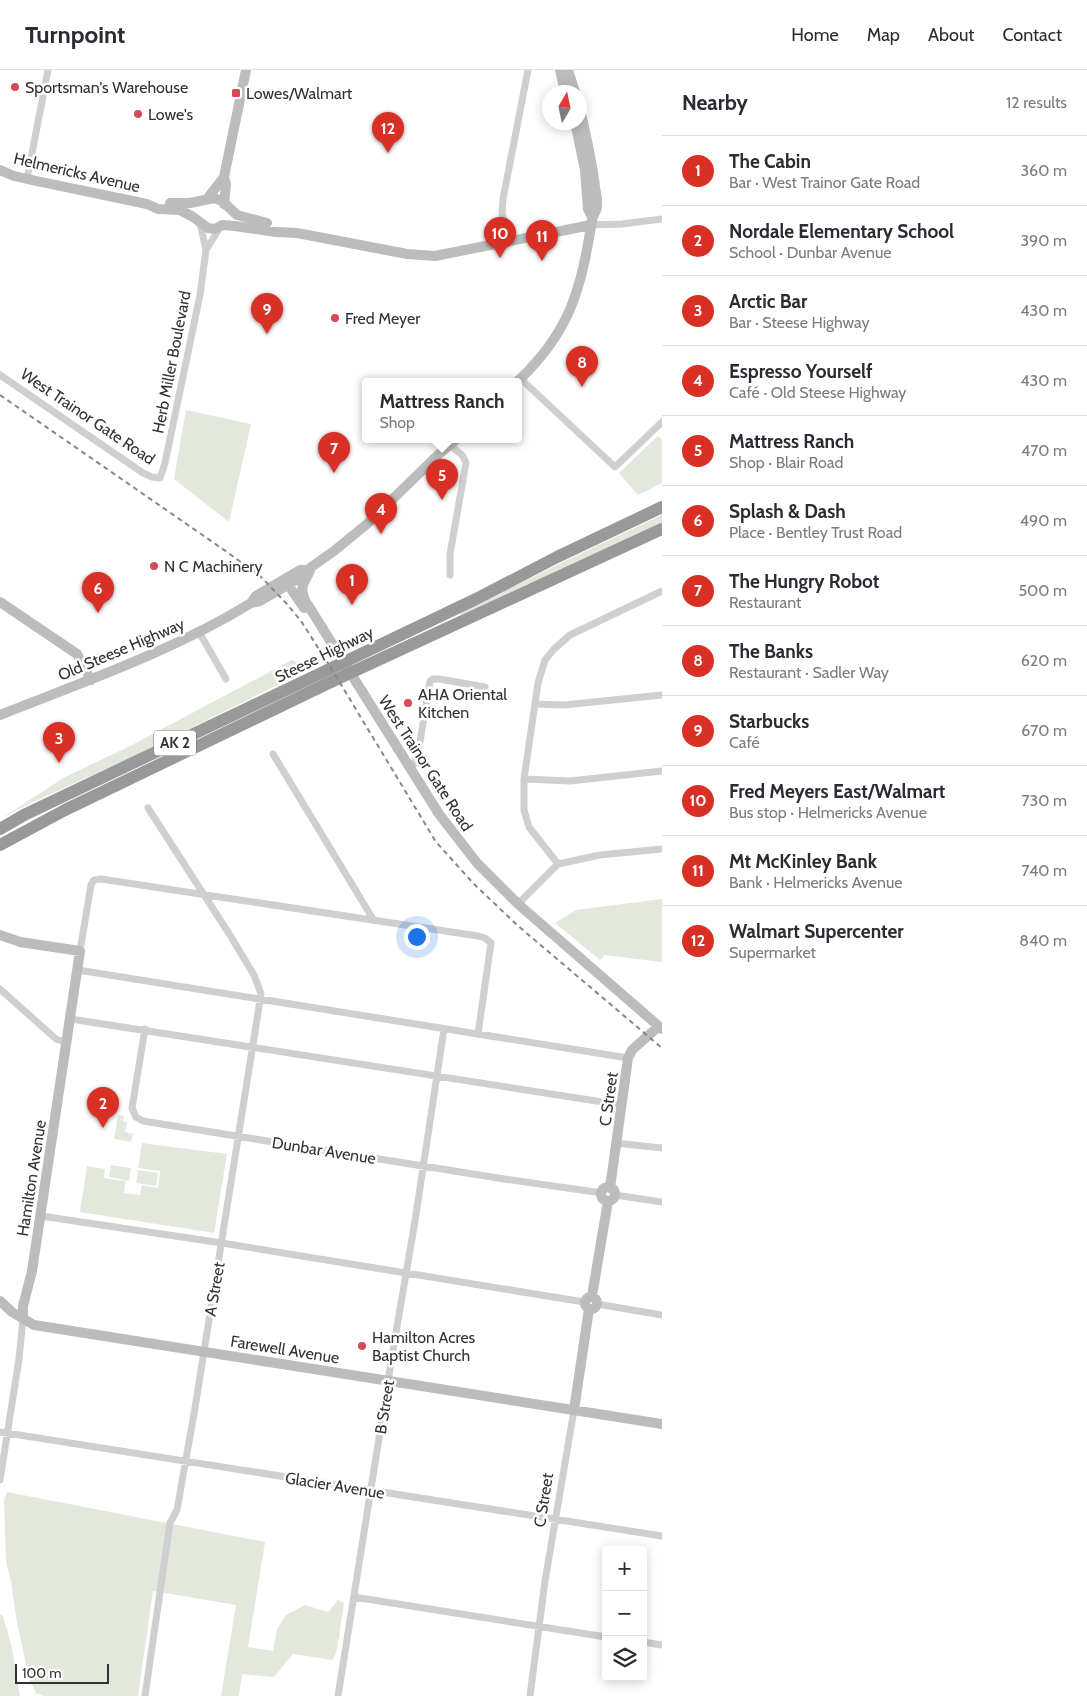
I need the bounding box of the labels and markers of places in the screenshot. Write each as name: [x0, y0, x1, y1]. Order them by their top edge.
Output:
place label: Sportsman's Warehouse: [25, 78, 188, 97]
marker: Sportsman's Warehouse: [9, 81, 21, 93]
place label: Lowes/Walmart: [246, 84, 353, 103]
marker: Lowes/Walmart: [230, 87, 242, 99]
place label: Lowe's: [148, 105, 194, 124]
marker: Lowe's: [132, 108, 144, 120]
pin: 12: [372, 112, 404, 153]
pin: 10: [484, 217, 516, 258]
pin: 11: [526, 220, 558, 261]
pin: 9: [251, 293, 283, 334]
place label: Fred Meyer: [345, 309, 421, 328]
marker: Fred Meyer: [329, 312, 341, 324]
pin: 8: [566, 346, 598, 387]
pin: 7: [318, 432, 350, 473]
pin: 5: [426, 459, 458, 500]
pin: 4: [365, 493, 397, 534]
place label: N C Machinery: [164, 557, 263, 576]
marker: N C Machinery: [148, 560, 160, 572]
pin: 1: [336, 564, 368, 605]
pin: 6: [82, 572, 114, 613]
place label: AHA Oriental Kitchen: [418, 685, 507, 722]
marker: AHA Oriental Kitchen: [402, 697, 414, 709]
pin: 3: [43, 722, 75, 763]
pin: 2: [87, 1087, 119, 1128]
place label: Hamilton Acres Baptist Church: [372, 1328, 476, 1365]
marker: Hamilton Acres Baptist Church: [356, 1340, 368, 1352]

